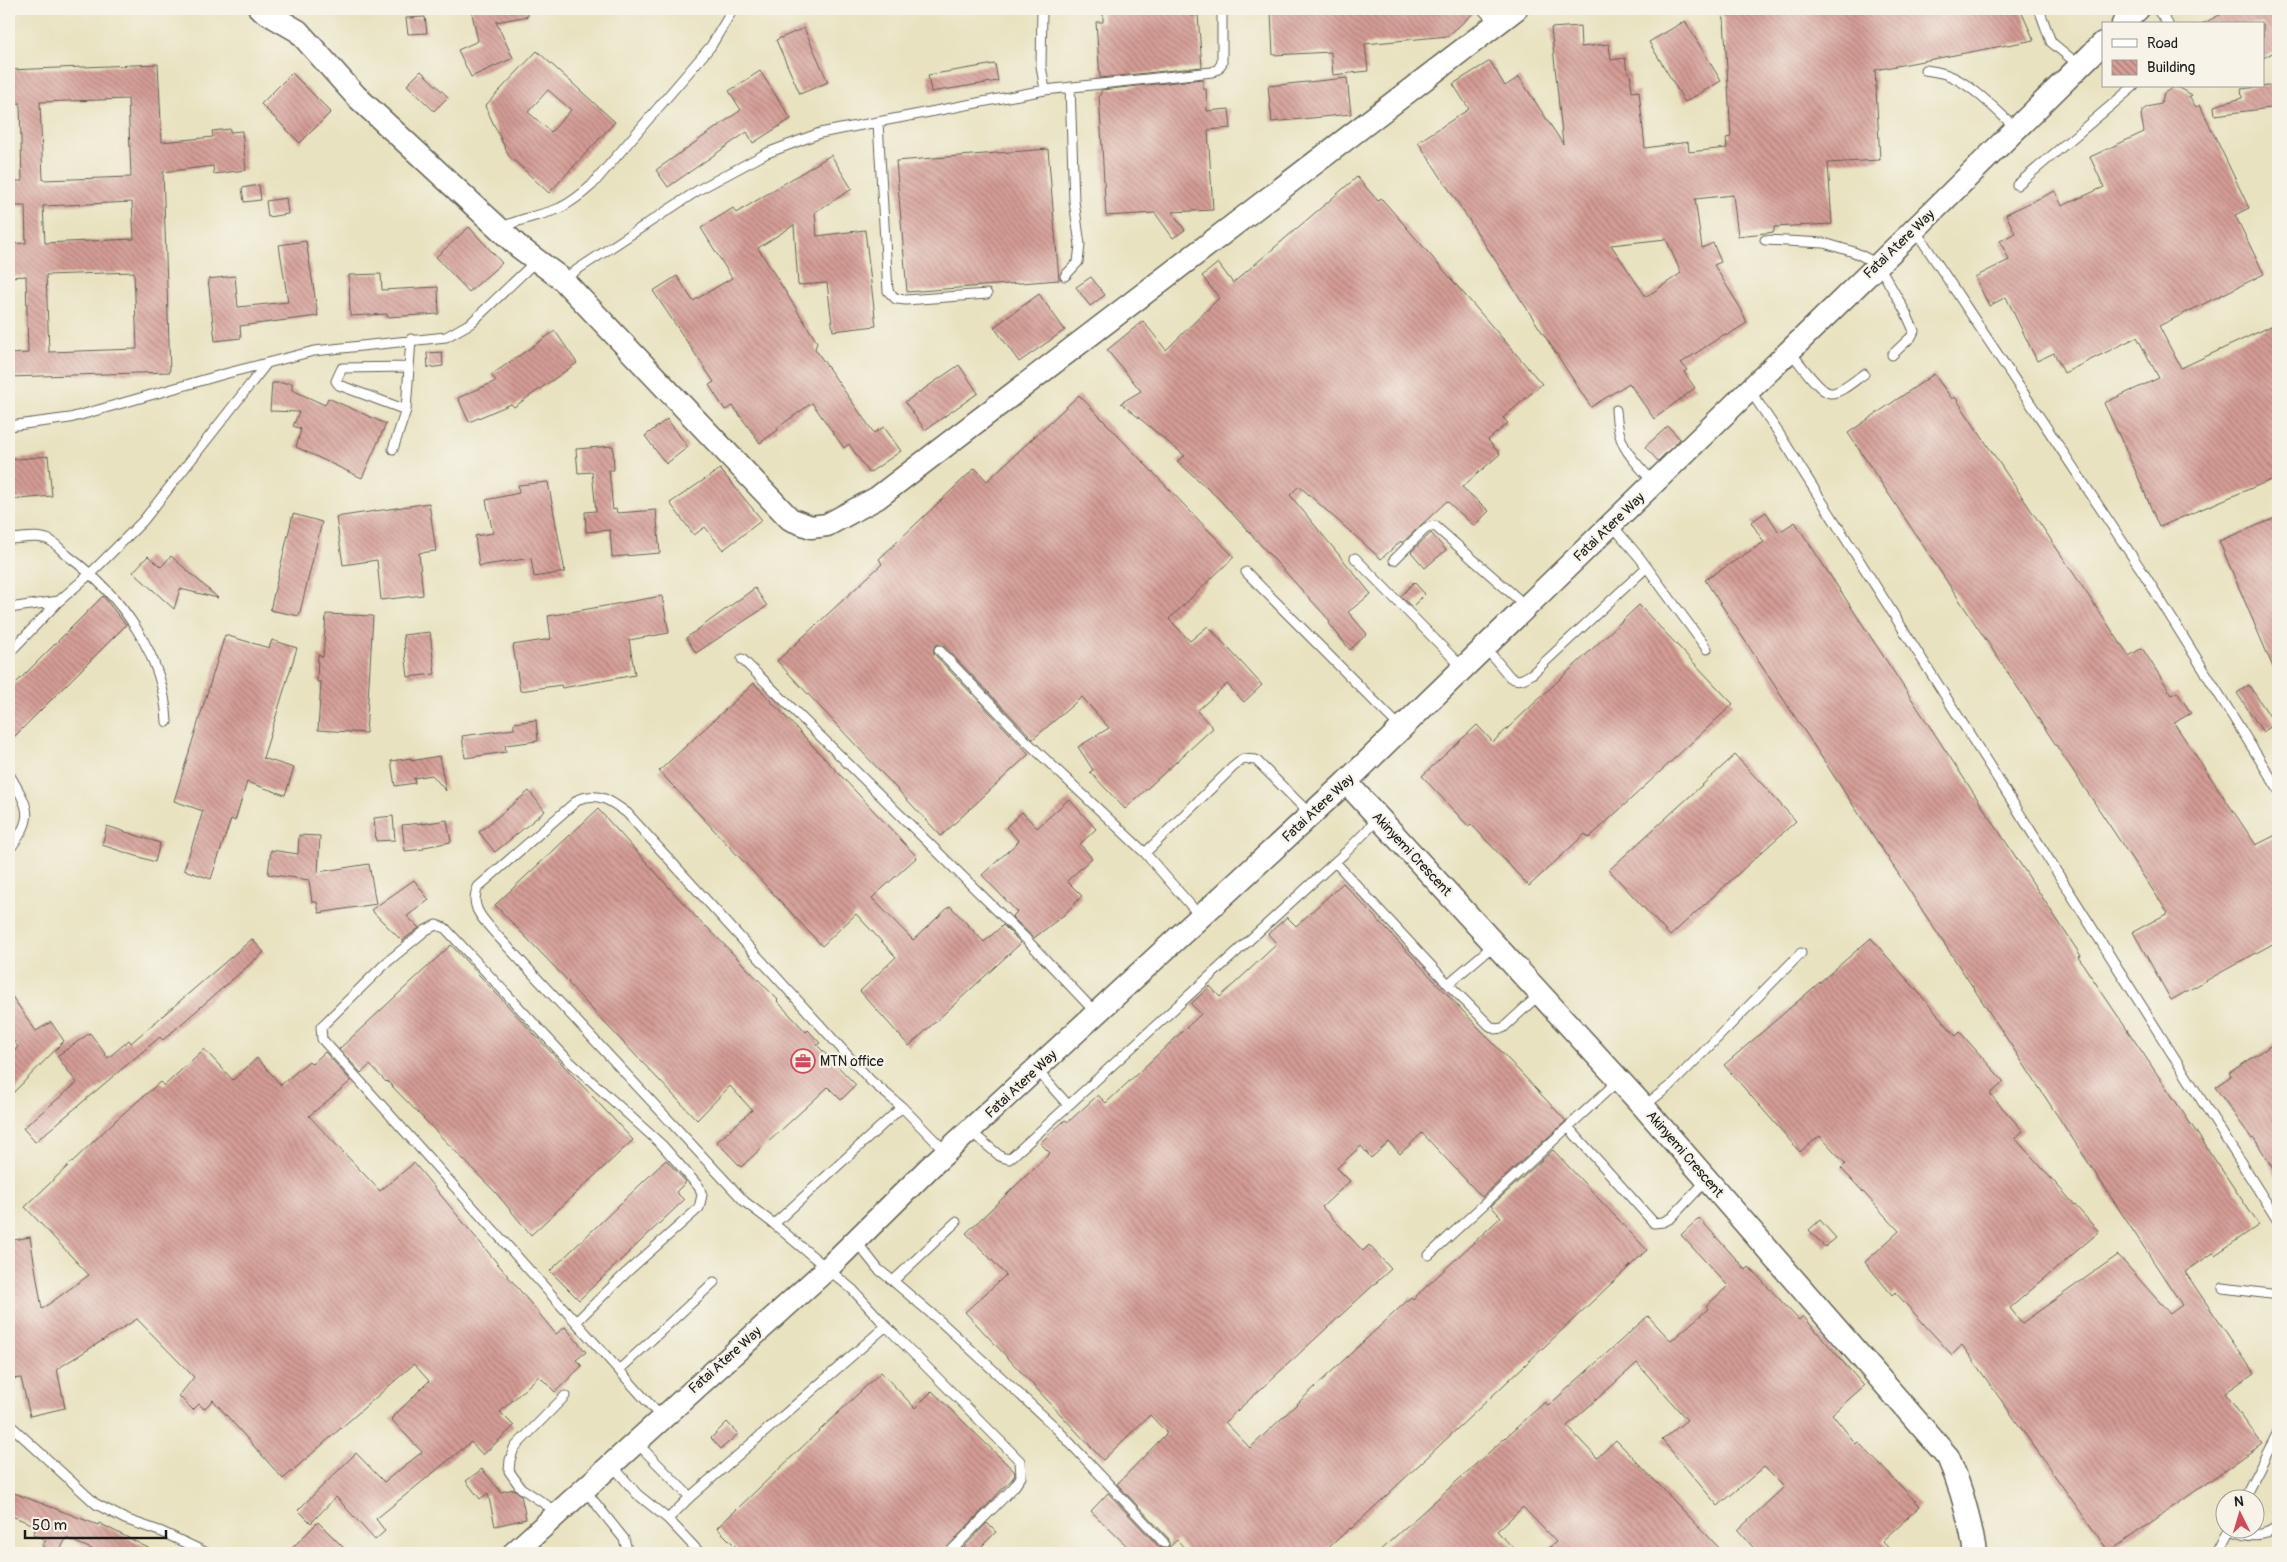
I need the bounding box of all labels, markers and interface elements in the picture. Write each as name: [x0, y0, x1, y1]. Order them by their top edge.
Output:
legend: [2102, 22, 2264, 88]
text: Road: [2147, 34, 2178, 53]
text: Building: [2147, 58, 2195, 77]
street label: Fatai Atere Way: [1860, 206, 1938, 282]
street label: Fatai Atere Way: [1570, 489, 1648, 565]
street label: Fatai Atere Way: [1279, 770, 1357, 846]
street label: Akinyemi Crescent: [1369, 808, 1456, 900]
street label: Fatai Atere Way: [982, 1046, 1060, 1122]
office icon: MTN office: [790, 1048, 816, 1074]
place label: MTN office: [820, 1053, 884, 1070]
street label: Akinyemi Crescent: [1643, 1107, 1727, 1201]
street label: Fatai Atere Way: [685, 1323, 765, 1397]
north arrow: [2214, 1490, 2264, 1540]
text: N: [2233, 1493, 2244, 1510]
scale bar: [25, 1507, 166, 1539]
text: 50 m: [32, 1516, 67, 1535]

